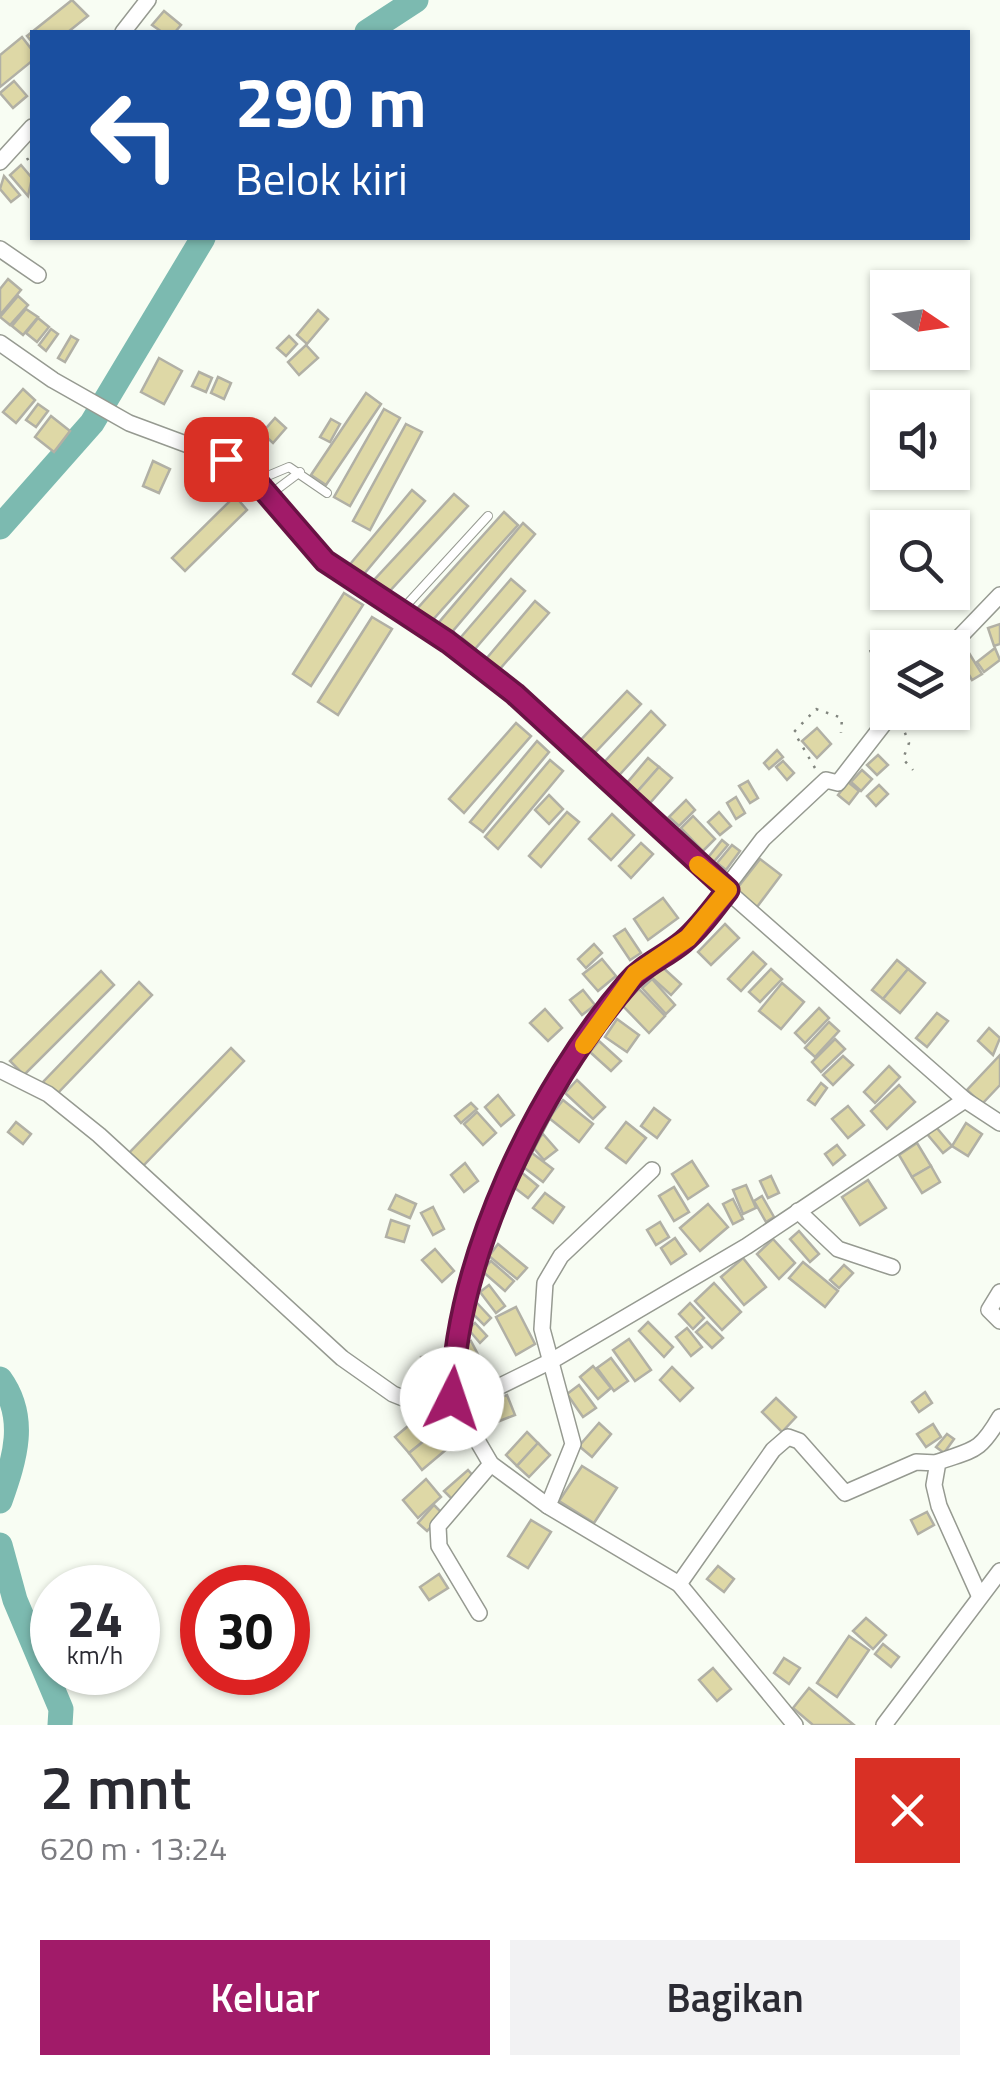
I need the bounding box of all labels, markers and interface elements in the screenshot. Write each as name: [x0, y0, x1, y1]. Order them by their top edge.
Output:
text: 290 m: [235, 48, 427, 154]
icon: left: [70, 70, 200, 200]
text: Belok kiri: [235, 144, 408, 212]
north arrow: [870, 270, 970, 370]
map controls: [870, 270, 970, 730]
button: sound: [870, 390, 970, 490]
pin: [184, 417, 269, 502]
icon: arrive: [199, 432, 254, 487]
button: search: [870, 510, 970, 610]
button: layers: [870, 630, 970, 730]
position arrow: [400, 1347, 504, 1451]
speed limit sign: 30: [180, 1565, 310, 1695]
text: 24: [67, 1580, 123, 1656]
text: km/h: [67, 1636, 123, 1674]
text: 2 mnt: [40, 1741, 191, 1832]
button: close: [855, 1758, 960, 1863]
text: 620 m · 13:24: [40, 1824, 227, 1872]
button: Keluar: [40, 1940, 490, 2055]
button: Bagikan: [510, 1940, 960, 2055]

